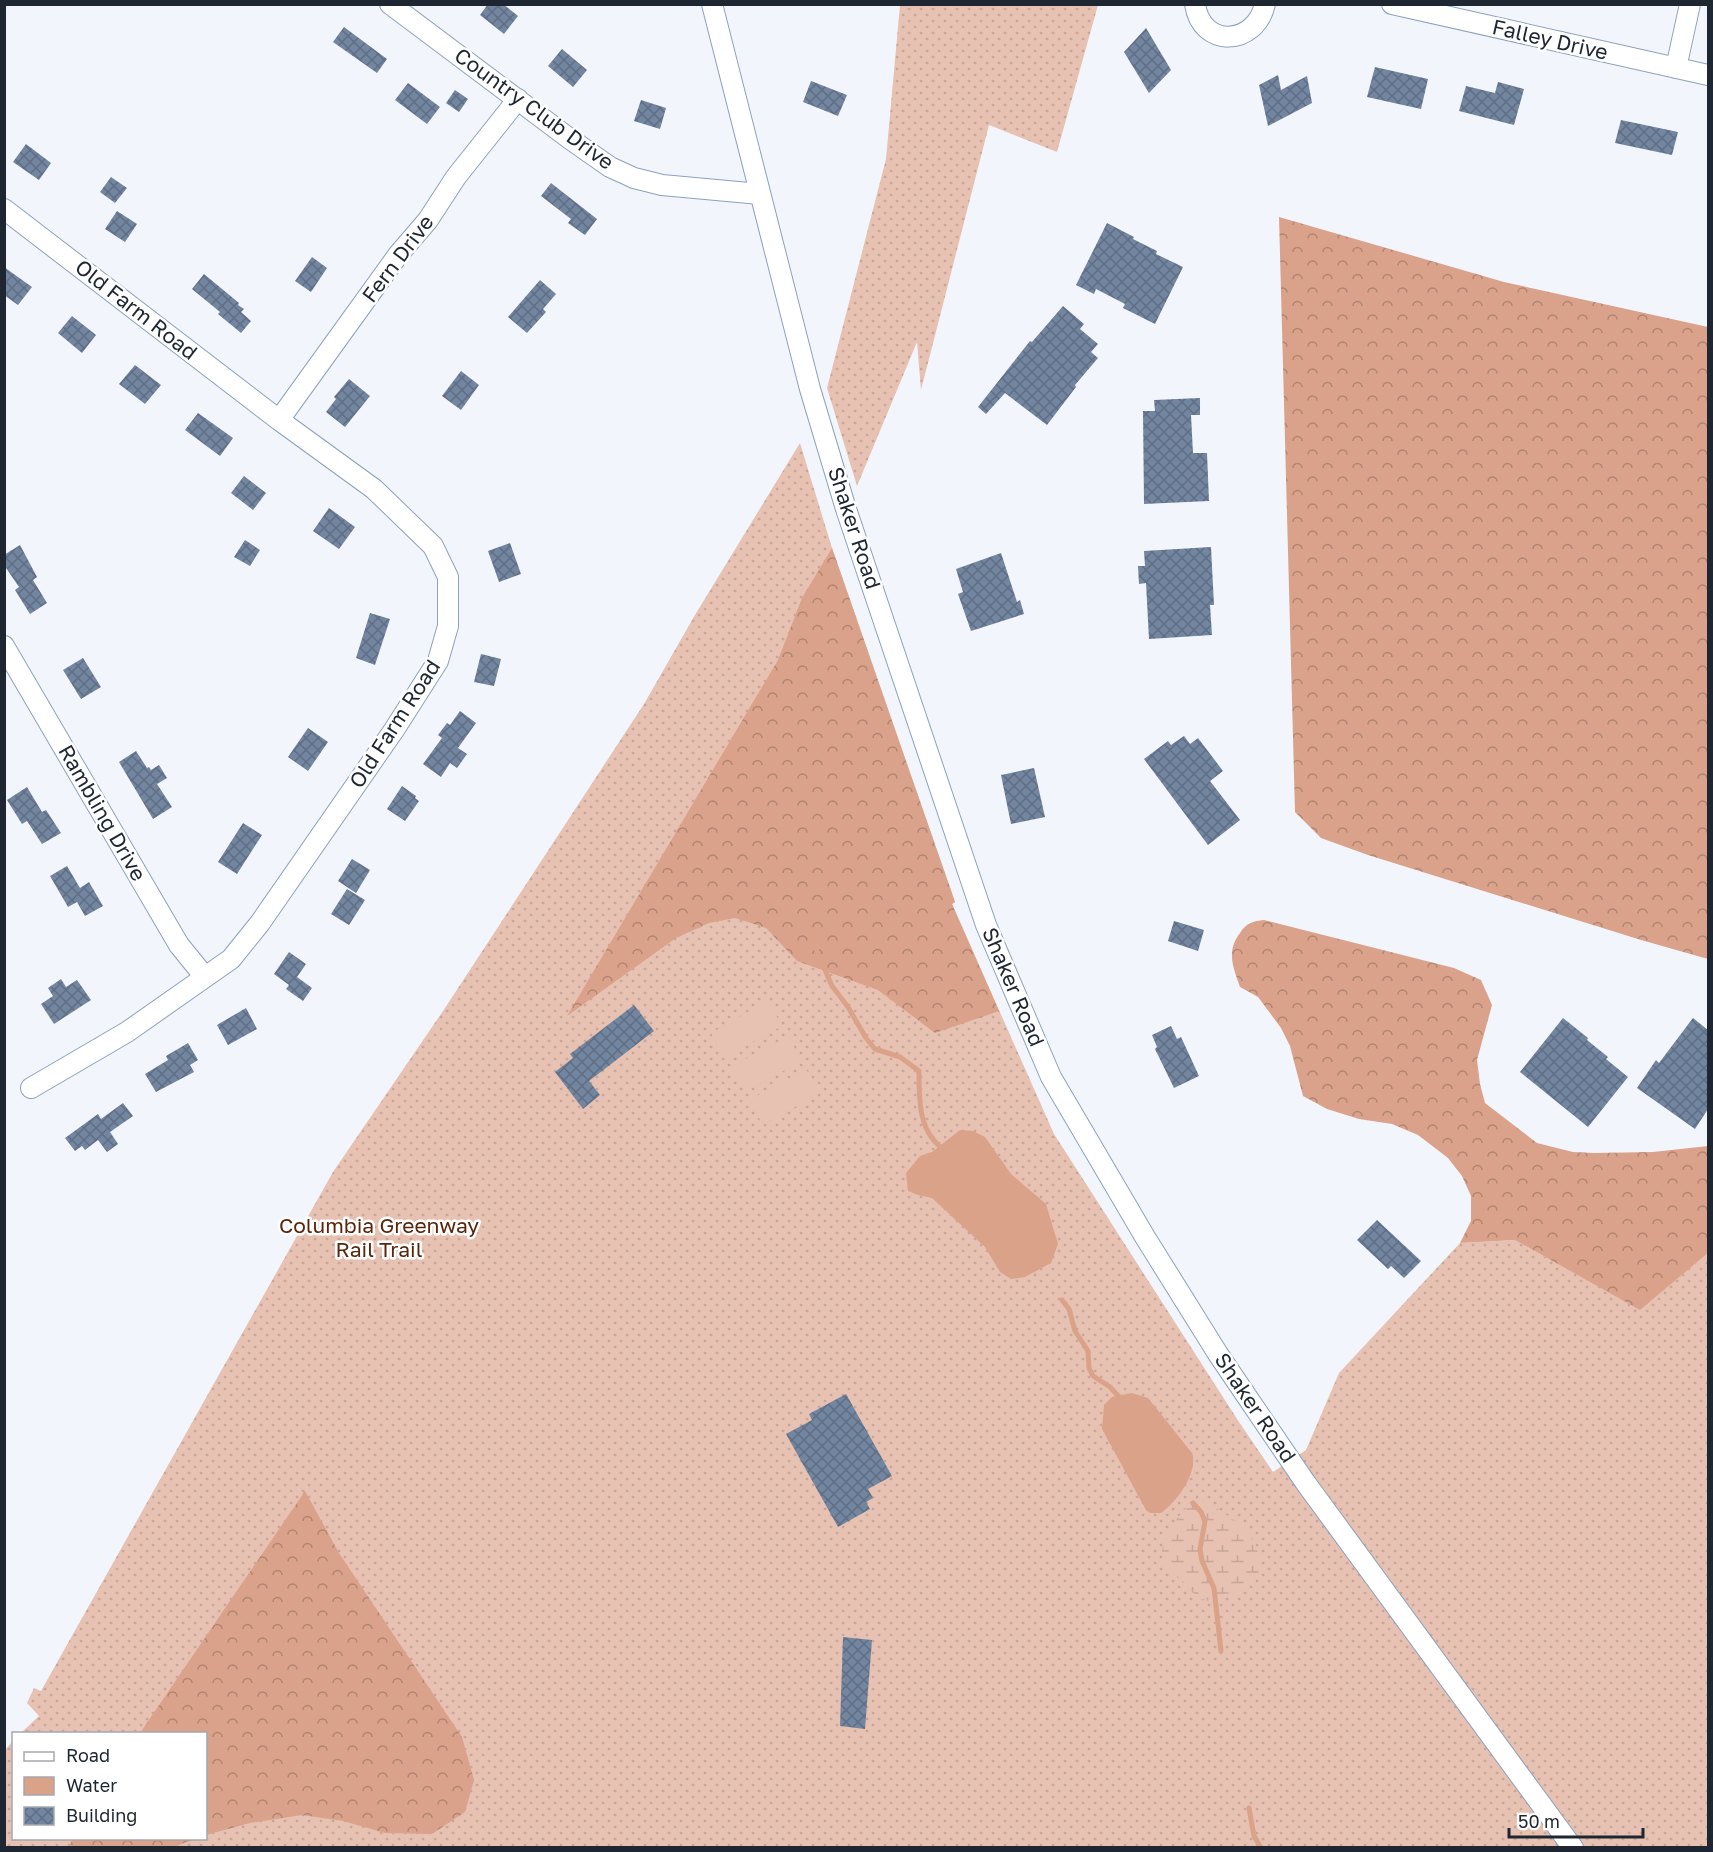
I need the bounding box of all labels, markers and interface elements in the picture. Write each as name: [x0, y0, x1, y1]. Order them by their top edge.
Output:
street label: Falley Drive: [1490, 13, 1611, 65]
street label: Country Club Drive: [450, 42, 619, 175]
street label: Fern Drive: [356, 210, 439, 307]
street label: Old Farm Road: [70, 254, 203, 365]
street label: Shaker Road: [823, 463, 887, 592]
street label: Old Farm Road: [343, 654, 445, 792]
street label: Rambling Drive: [53, 740, 152, 885]
street label: Shaker Road: [977, 923, 1051, 1050]
park label: Columbia Greenway Rail Trail: [279, 1212, 479, 1262]
street label: Shaker Road: [1210, 1348, 1302, 1467]
legend: [12, 1732, 207, 1840]
text: Road: [66, 1744, 110, 1766]
text: Water: [66, 1774, 117, 1796]
scale bar: [1509, 1801, 1642, 1839]
text: Building: [66, 1804, 137, 1826]
text: 50 m: [1518, 1810, 1560, 1832]

